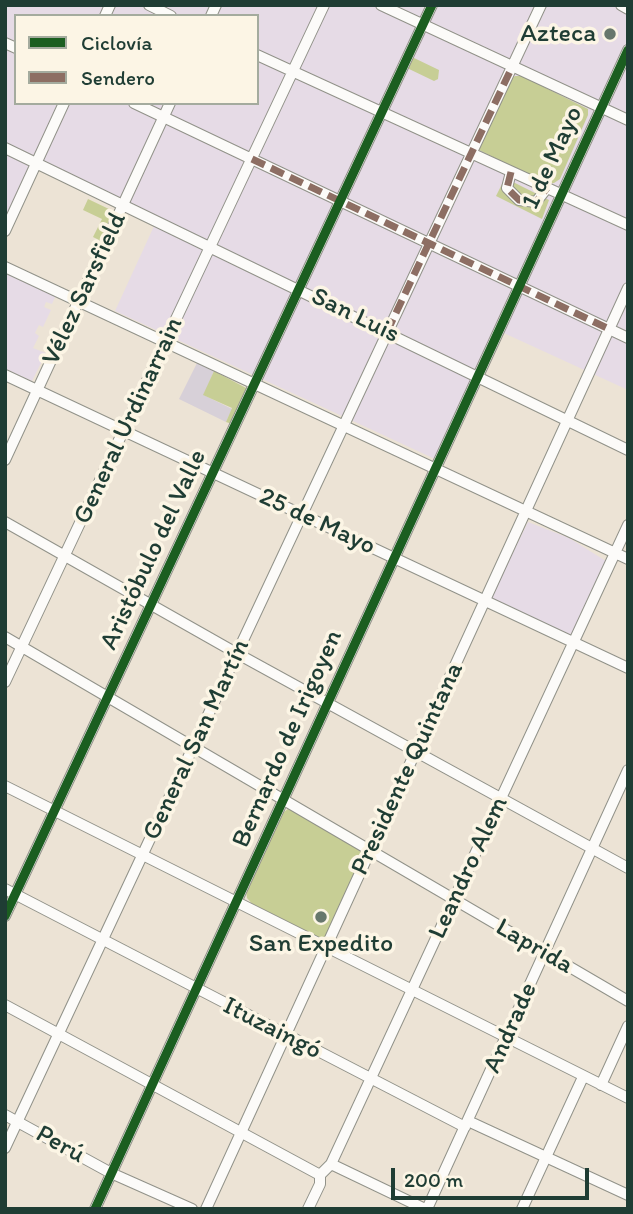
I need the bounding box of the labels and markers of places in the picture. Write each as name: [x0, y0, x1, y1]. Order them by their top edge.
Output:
place label: Azteca: [520, 18, 596, 50]
marker: Azteca: [602, 26, 618, 42]
marker: San Expedito: [313, 909, 329, 925]
place label: San Expedito: [249, 928, 393, 960]

